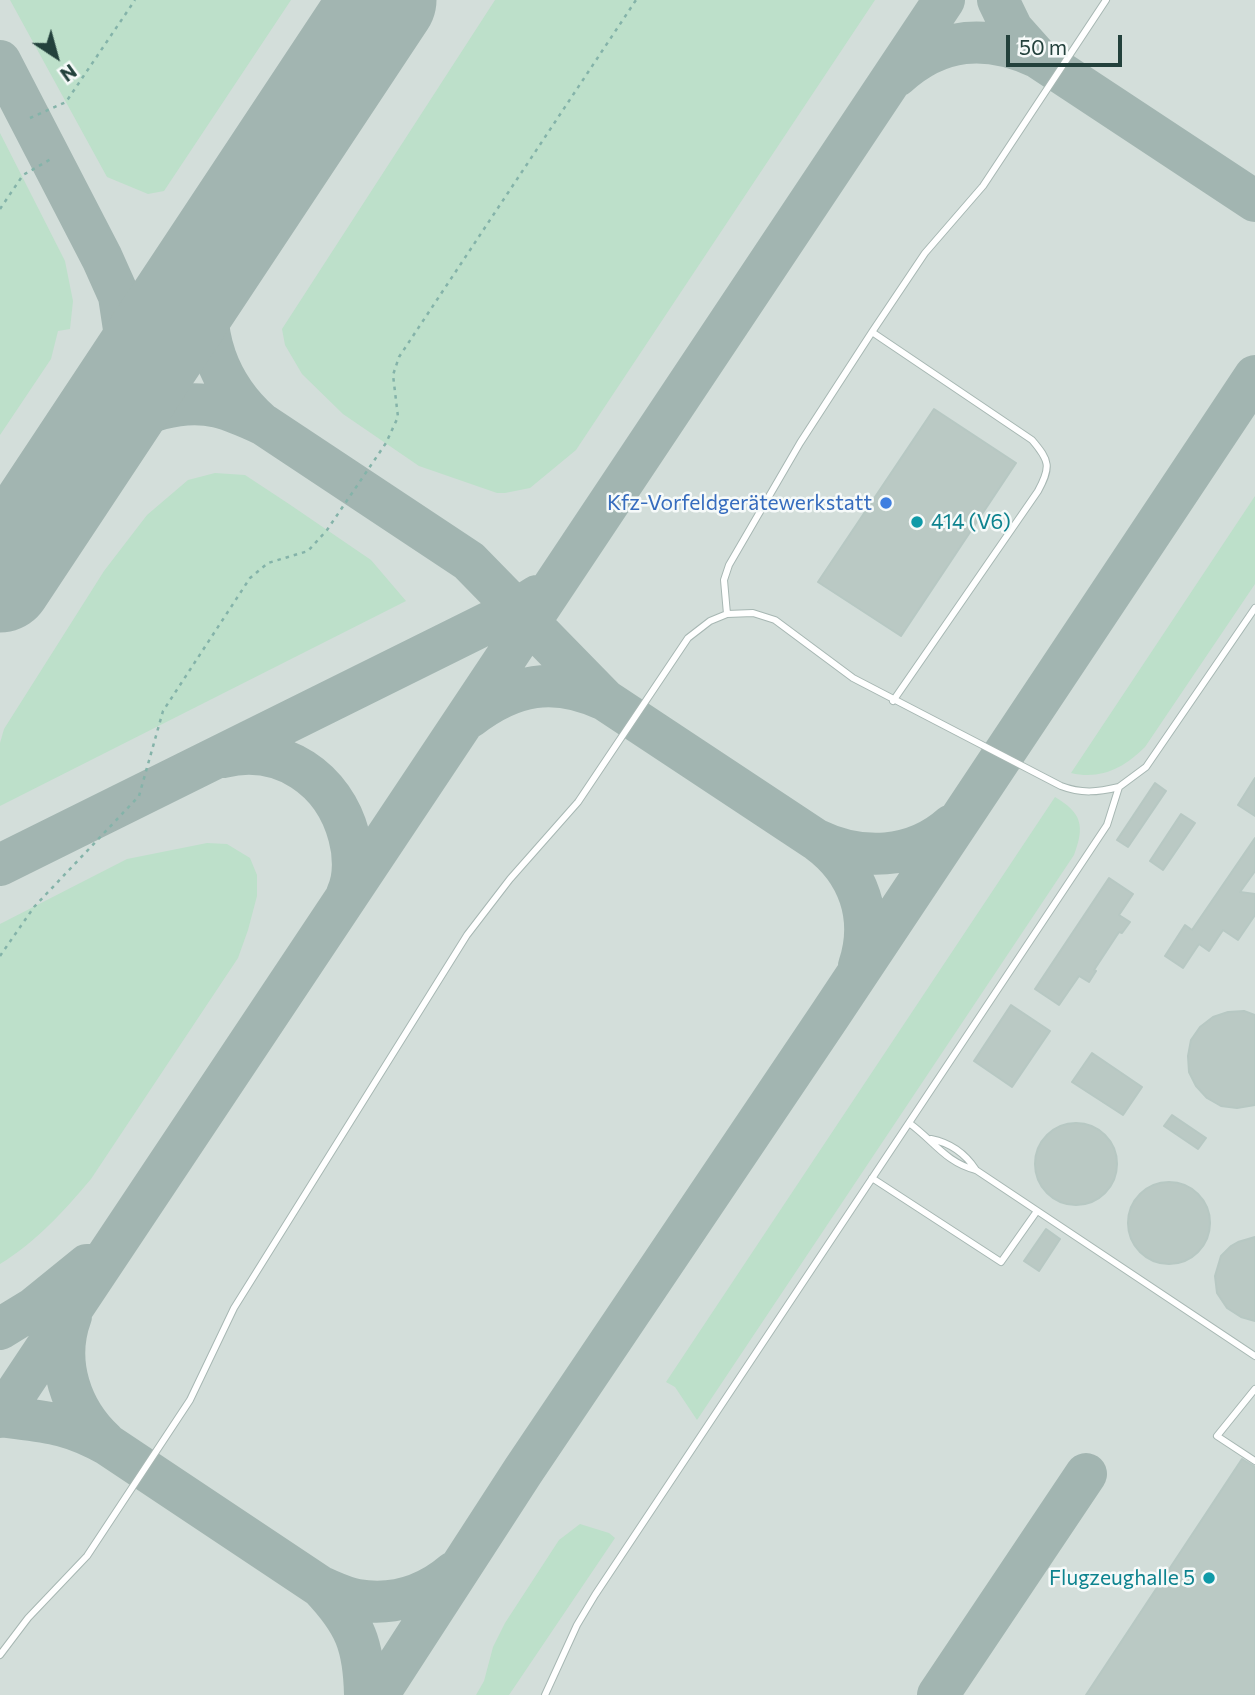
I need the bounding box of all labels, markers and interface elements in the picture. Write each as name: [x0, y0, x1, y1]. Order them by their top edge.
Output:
north arrow: [21, 21, 91, 91]
scale bar: [1010, 21, 1126, 65]
text: 50 m: [1019, 34, 1067, 59]
text: N: [56, 60, 81, 87]
place label: Kfz-Vorfeldgerätewerkstatt: [607, 490, 872, 516]
marker: Kfz-Vorfeldgerätewerkstatt: [878, 495, 894, 511]
place label: 414 (V6): [931, 509, 1011, 535]
marker: 414 (V6): [909, 514, 925, 530]
place label: Flugzeughalle 5: [1049, 1565, 1195, 1591]
marker: Flugzeughalle 5: [1201, 1570, 1217, 1586]

